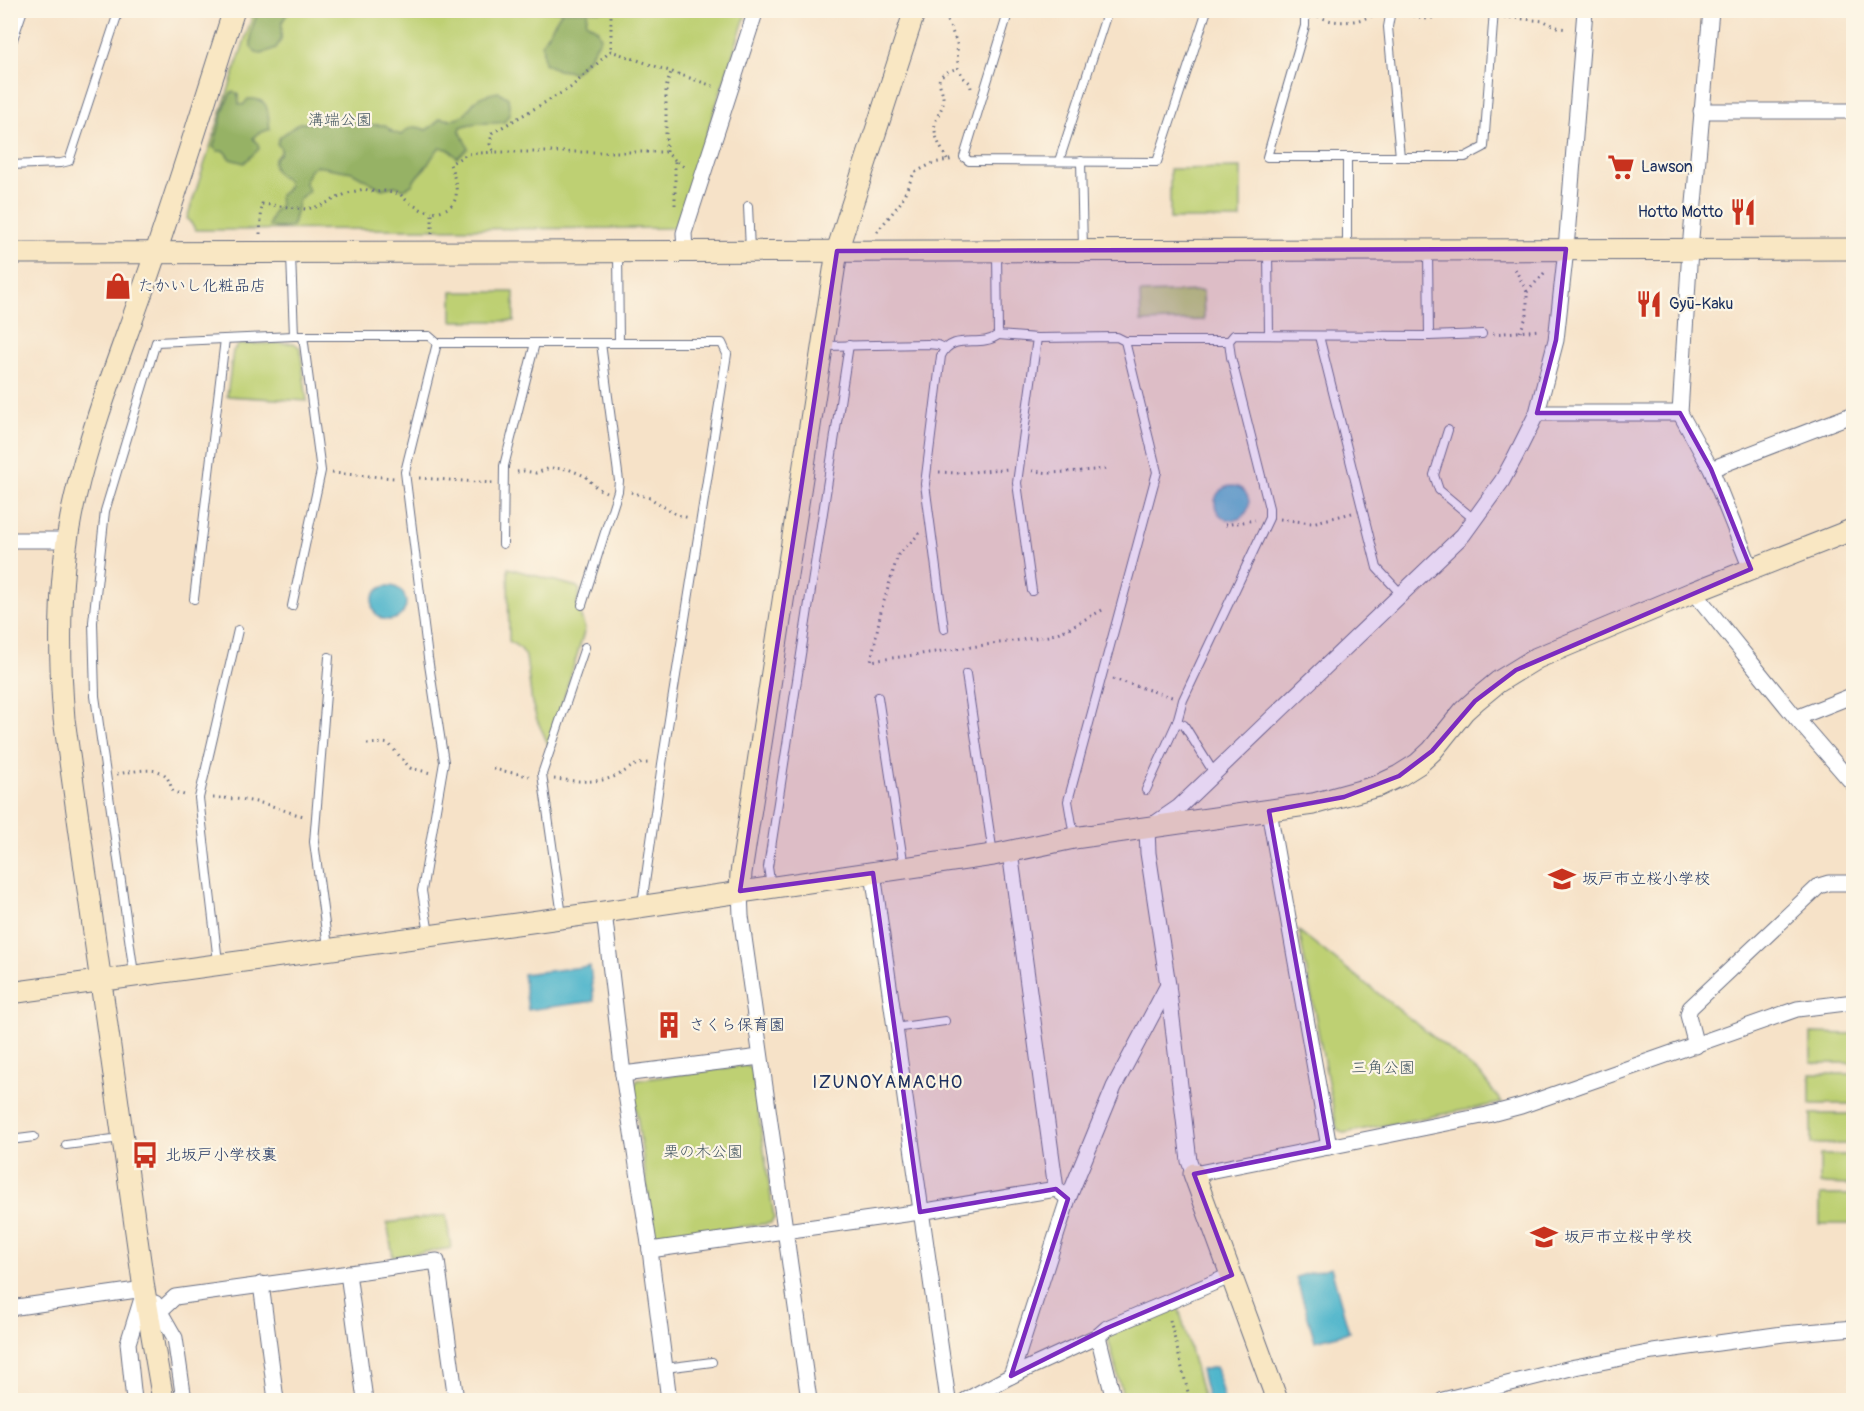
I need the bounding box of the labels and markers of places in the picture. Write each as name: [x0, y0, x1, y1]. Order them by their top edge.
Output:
supermarket icon: Lawson: [1606, 152, 1636, 182]
place label: Lawson: [1641, 157, 1693, 177]
restaurant icon: Hotto Motto: [1728, 197, 1758, 227]
place label: Hotto Motto: [1638, 202, 1723, 222]
shop icon: たかいし化粧品店: [103, 271, 133, 301]
place label: たかいし化粧品店: [138, 276, 266, 296]
restaurant icon: Gyū-Kaku: [1634, 289, 1664, 319]
place label: Gyū-Kaku: [1669, 294, 1733, 314]
school or university icon: 坂戸市立桜小学校: [1547, 864, 1577, 894]
place label: 坂戸市立桜小学校: [1582, 869, 1710, 889]
building icon: さくら保育園: [654, 1010, 684, 1040]
place label: さくら保育園: [689, 1015, 785, 1035]
bus stop icon: 北坂戸小学校裏: [130, 1140, 160, 1170]
place label: 北坂戸小学校裏: [165, 1145, 277, 1165]
school or university icon: 坂戸市立桜中学校: [1529, 1222, 1559, 1252]
place label: 坂戸市立桜中学校: [1564, 1227, 1692, 1247]

